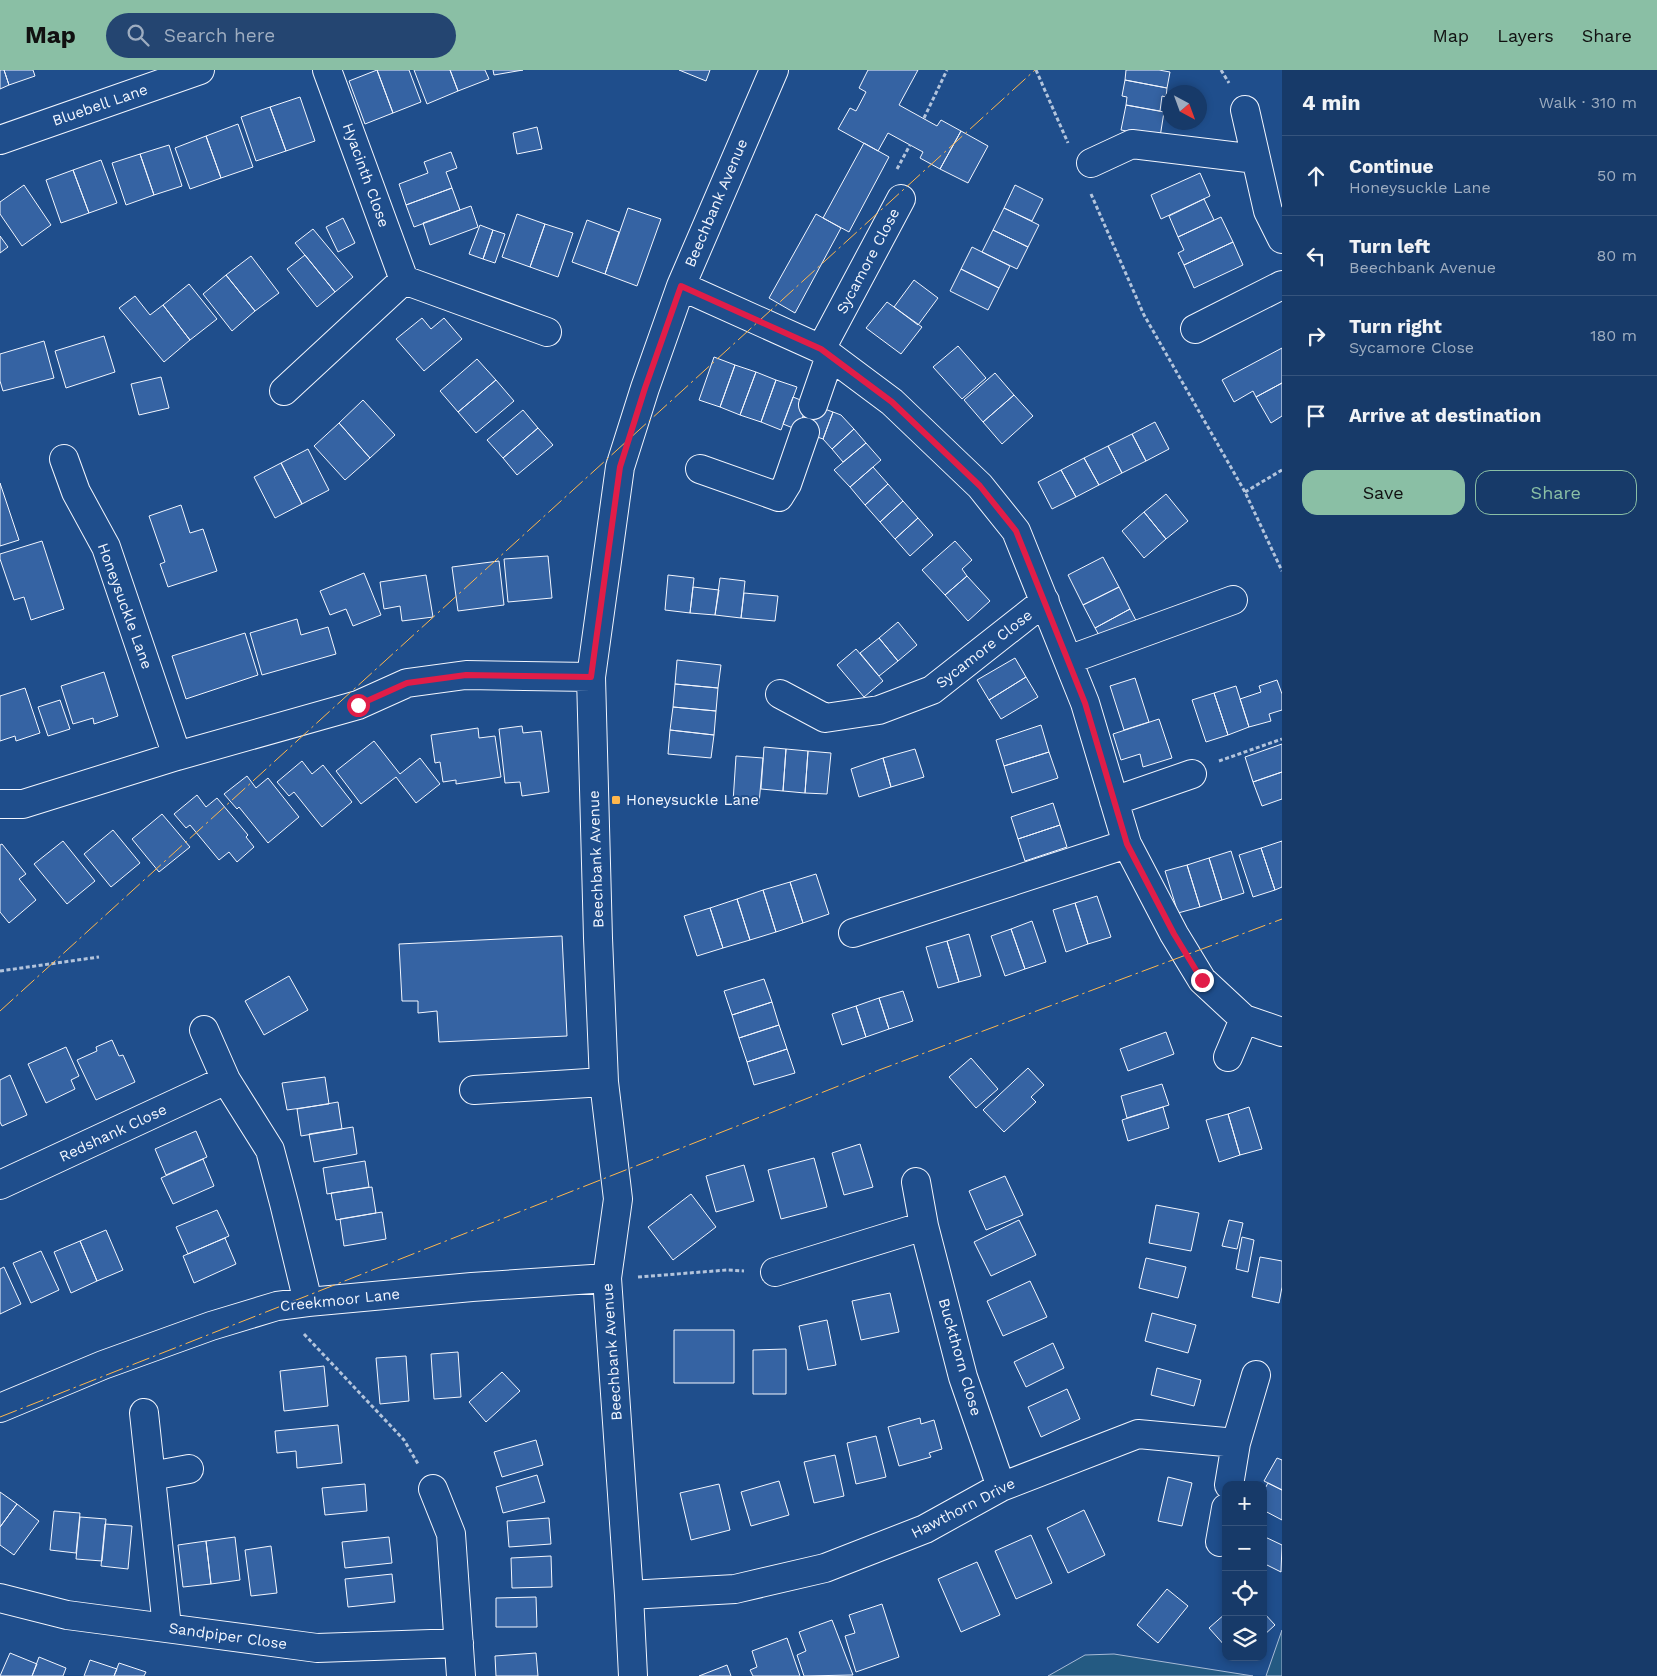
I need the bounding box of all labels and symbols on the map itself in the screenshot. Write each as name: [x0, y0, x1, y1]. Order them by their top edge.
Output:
street label: Bluebell Lane: [50, 80, 150, 130]
north arrow: [1162, 85, 1207, 130]
street label: Hyacinth Close: [339, 120, 393, 230]
street label: Beechbank Avenue: [681, 136, 751, 270]
street label: Sycamore Close: [833, 205, 903, 317]
street label: Honeysuckle Lane: [94, 541, 156, 671]
street label: Sycamore Close: [932, 606, 1036, 692]
route start: [347, 694, 370, 717]
street label: Beechbank Avenue: [585, 790, 607, 928]
place label: Honeysuckle Lane: [626, 791, 759, 809]
marker: Honeysuckle Lane: [610, 794, 622, 806]
route end: [1191, 969, 1214, 992]
street label: Redshank Close: [56, 1100, 170, 1166]
street label: Beechbank Avenue: [598, 1283, 626, 1421]
street label: Creekmoor Lane: [279, 1285, 401, 1315]
street label: Buckthorn Close: [935, 1296, 985, 1418]
street label: Hawthorn Drive: [908, 1474, 1018, 1542]
street label: Sandpiper Close: [168, 1619, 288, 1653]

